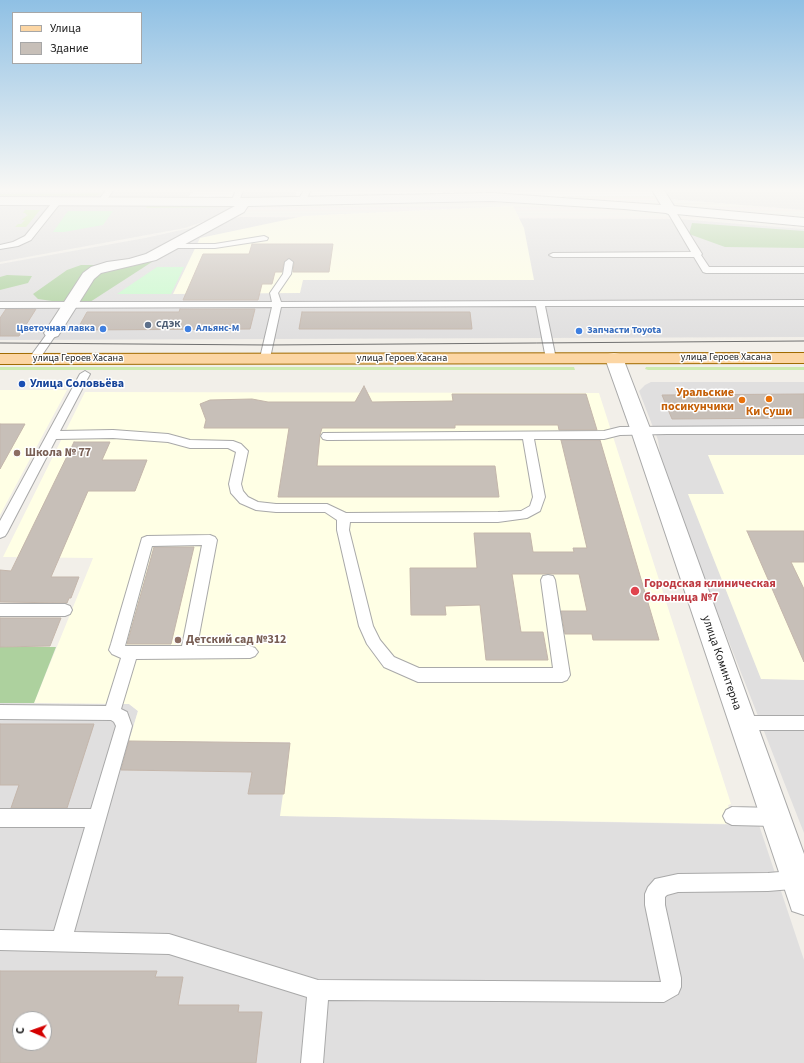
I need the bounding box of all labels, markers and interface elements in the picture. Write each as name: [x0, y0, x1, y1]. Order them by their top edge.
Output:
legend: [12, 12, 142, 64]
text: Улица: [50, 20, 81, 37]
text: Здание: [50, 40, 89, 57]
place label: СДЭК: [156, 319, 180, 331]
marker: СДЭК: [143, 320, 153, 330]
place label: Цветочная лавка: [17, 323, 95, 335]
place label: Альянс-М: [196, 323, 239, 335]
marker: Цветочная лавка: [98, 324, 108, 334]
marker: Альянс-М: [183, 324, 193, 334]
place label: Запчасти Toyota: [587, 325, 661, 337]
marker: Запчасти Toyota: [574, 326, 584, 336]
street label: улица Героев Хасана: [681, 352, 771, 364]
street label: улица Героев Хасана: [33, 353, 123, 365]
street label: улица Героев Хасана: [357, 353, 447, 365]
place label: Улица Соловьёва: [30, 377, 124, 391]
marker: Улица Соловьёва: [17, 379, 27, 389]
place label: Уральские посикунчики: [661, 386, 734, 414]
marker: Ки Суши: [764, 394, 774, 404]
marker: Уральские посикунчики: [737, 395, 747, 405]
place label: Ки Суши: [746, 405, 792, 419]
place label: Школа № 77: [25, 446, 91, 460]
marker: Школа № 77: [12, 448, 22, 458]
place label: Городская клиническая больница №7: [644, 577, 776, 605]
marker: Городская клиническая больница №7: [629, 585, 641, 597]
street label: улица Коминтерна: [698, 614, 744, 712]
place label: Детский сад №312: [186, 633, 286, 647]
marker: Детский сад №312: [173, 635, 183, 645]
north arrow: [12, 1011, 52, 1051]
text: С: [13, 1027, 28, 1034]

